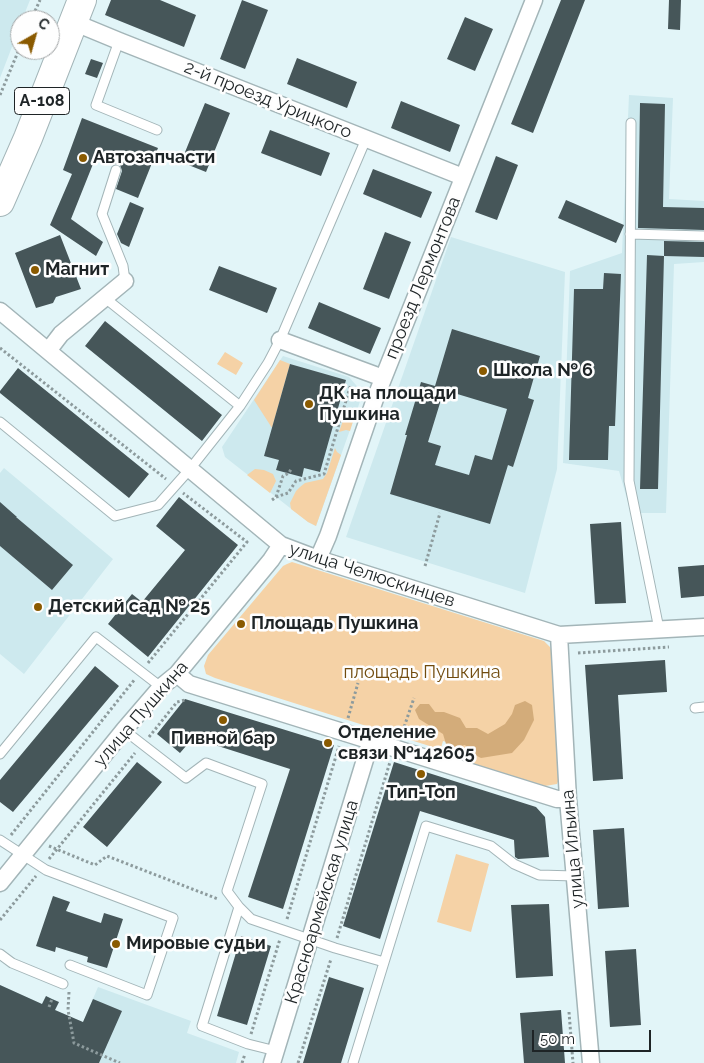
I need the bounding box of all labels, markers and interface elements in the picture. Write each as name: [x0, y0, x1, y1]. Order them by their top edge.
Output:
north arrow: [10, 10, 60, 60]
text: С: [35, 15, 52, 33]
street label: 2-й проезд Урицкого: [181, 56, 355, 144]
road number: А-108: [15, 88, 70, 114]
place label: Автозапчасти: [93, 147, 215, 169]
marker: Автозапчасти: [77, 152, 89, 164]
street label: проезд Лермонтова: [381, 194, 465, 362]
place label: Магнит: [45, 259, 109, 281]
marker: Магнит: [29, 264, 41, 276]
place label: Школа № 6: [493, 360, 593, 382]
marker: Школа № 6: [477, 365, 489, 377]
place label: ДК на площади Пушкина: [319, 383, 457, 426]
marker: ДК на площади Пушкина: [303, 398, 315, 410]
street label: улица Челюскинцев: [286, 538, 458, 612]
place label: Детский сад № 25: [48, 596, 210, 618]
marker: Детский сад № 25: [32, 601, 44, 613]
place label: Площадь Пушкина: [251, 613, 418, 635]
marker: Площадь Пушкина: [235, 618, 247, 630]
street label: улица Пушкина: [89, 657, 193, 771]
park label: площадь Пушкина: [344, 662, 500, 684]
marker: Пивной бар: [217, 714, 229, 726]
place label: Отделение связи №142605: [338, 722, 475, 764]
place label: Пивной бар: [171, 728, 275, 750]
marker: Отделение связи №142605: [322, 737, 334, 749]
marker: Тип-Топ: [415, 768, 427, 780]
place label: Тип-Топ: [386, 782, 456, 804]
street label: улица Ильина: [557, 789, 589, 909]
street label: Красноармейская улица: [281, 797, 363, 1007]
place label: Мировые судьи: [126, 933, 266, 955]
marker: Мировые судьи: [110, 938, 122, 950]
scale bar: [534, 1020, 653, 1052]
text: 50 m: [540, 1030, 575, 1048]

